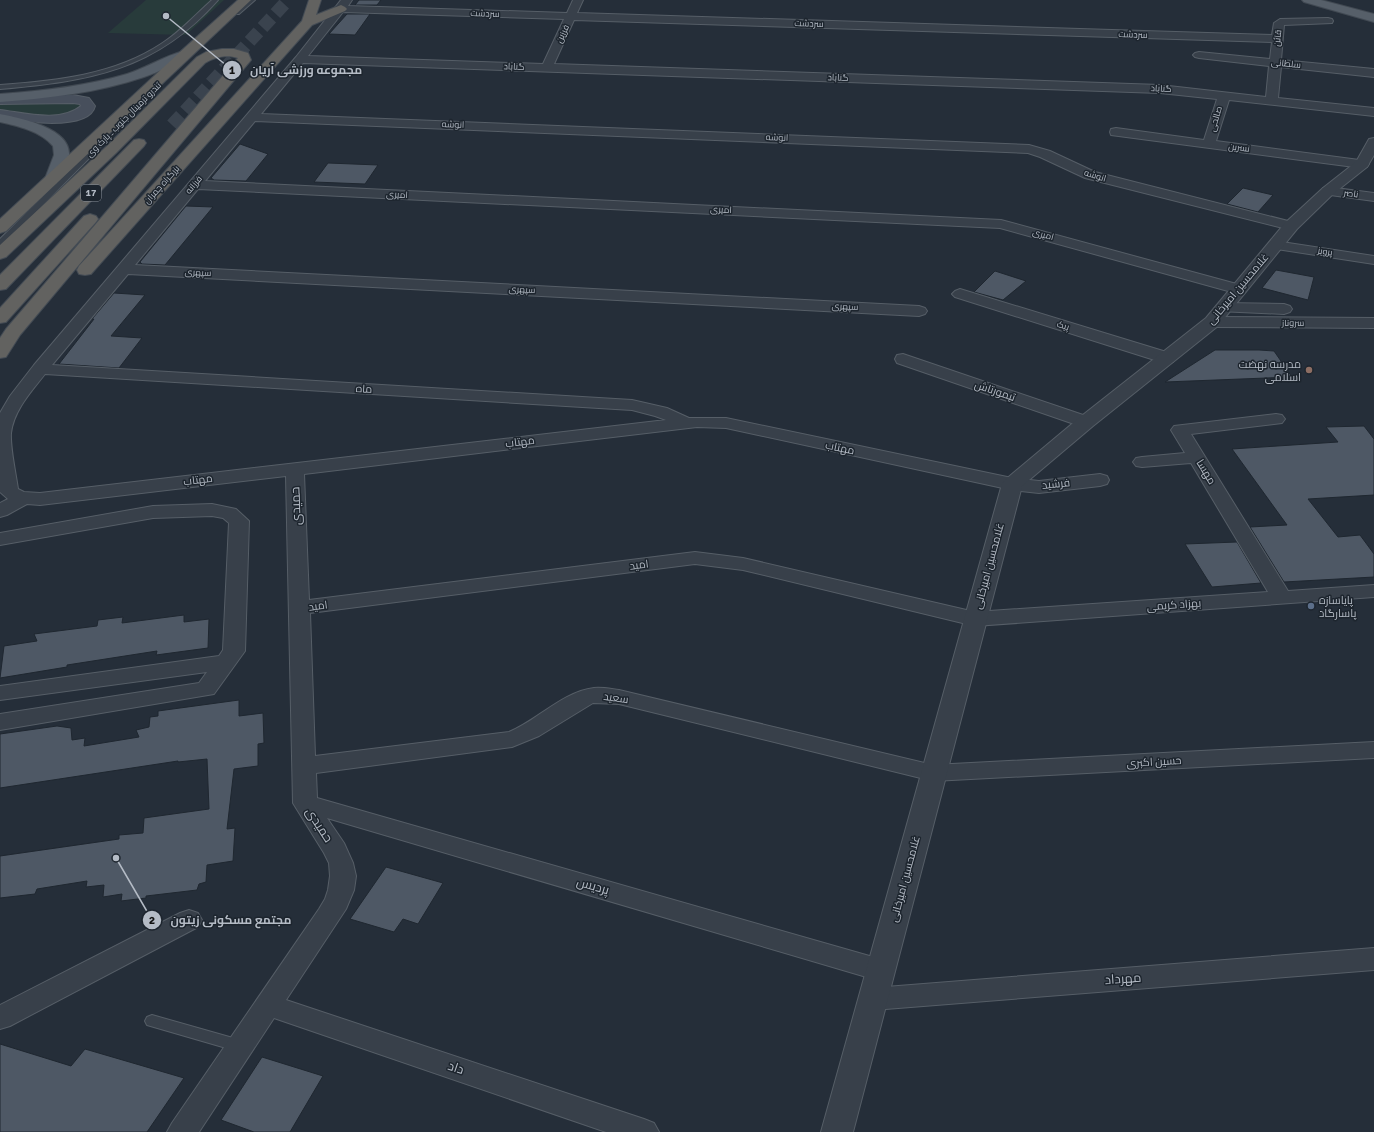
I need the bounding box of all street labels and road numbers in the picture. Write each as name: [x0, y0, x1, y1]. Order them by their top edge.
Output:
street label: سردشت: [470, 8, 500, 20]
street label: سردشت: [794, 18, 824, 30]
street label: فرزین: [554, 23, 572, 45]
street label: سردشت: [1118, 29, 1148, 41]
street label: قائن: [1272, 29, 1284, 47]
street label: سلطانی: [1271, 57, 1301, 71]
street label: گناباد: [503, 61, 525, 73]
street label: گناباد: [827, 72, 849, 84]
street label: تندرو ترمینال جنوب ـ پارک وی: [84, 80, 164, 160]
street label: گناباد: [1150, 83, 1172, 95]
street label: صالحی: [1207, 105, 1225, 133]
street label: انوشه: [441, 119, 465, 131]
street label: انوشه: [765, 132, 789, 144]
street label: نسرین: [1228, 141, 1250, 155]
street label: بزرگراه چمران: [142, 163, 182, 207]
street label: انوشه: [1083, 167, 1107, 185]
street label: فرزانه: [183, 174, 205, 196]
road number: 17: [81, 185, 101, 201]
street label: ناصر: [1342, 187, 1359, 200]
street label: امیری: [386, 189, 408, 201]
street label: امیری: [710, 204, 732, 216]
street label: امیری: [1031, 227, 1055, 243]
street label: پرویز: [1316, 245, 1334, 259]
street label: غلامحسین امیرخانی: [1204, 251, 1272, 327]
street label: سپهری: [184, 267, 212, 279]
street label: سپهری: [508, 284, 536, 296]
street label: سپهری: [831, 301, 859, 313]
street label: سروناز: [1281, 318, 1304, 329]
street label: پیک: [1055, 319, 1071, 333]
street label: تیمورتاش: [973, 378, 1017, 404]
street label: ماه: [355, 382, 373, 396]
street label: مهتاب: [505, 434, 535, 450]
street label: مهتاب: [824, 439, 856, 457]
street label: مهسا: [1193, 457, 1219, 487]
street label: مهتاب: [183, 472, 213, 488]
street label: فرشید: [1041, 476, 1071, 492]
street label: حمیدی: [287, 487, 305, 525]
street label: غلامحسین امیرخانی: [971, 521, 1007, 611]
street label: امید: [629, 557, 649, 573]
street label: بهزاد کریمی: [1146, 597, 1202, 613]
street label: امید: [308, 598, 328, 614]
street label: سعید: [603, 690, 629, 706]
street label: حسین اکبری: [1126, 754, 1182, 770]
street label: حمیدی: [302, 805, 336, 845]
street label: غلامحسین امیرخانی: [887, 834, 923, 924]
street label: پردیس: [574, 874, 612, 899]
street label: مهرداد: [1104, 970, 1142, 988]
street label: داد: [446, 1058, 466, 1078]

